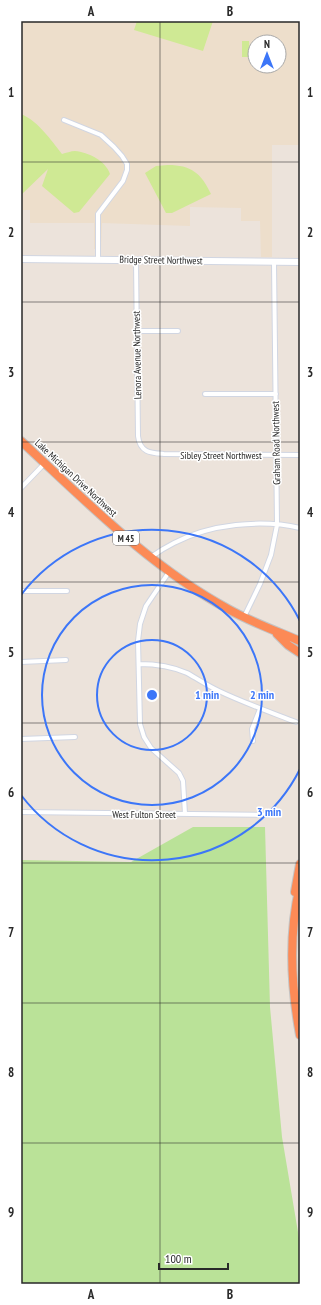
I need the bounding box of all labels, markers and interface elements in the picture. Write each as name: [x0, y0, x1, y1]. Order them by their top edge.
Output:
text: A: [87, 3, 95, 20]
text: B: [227, 3, 233, 20]
north arrow: [247, 34, 287, 74]
text: N: [264, 37, 270, 51]
text: 1: [8, 84, 14, 101]
text: 1: [307, 84, 313, 101]
text: 2: [8, 224, 14, 241]
text: 2: [307, 224, 313, 241]
street label: Bridge Street Northwest: [119, 253, 203, 267]
street label: Lenora Avenue Northwest: [130, 310, 144, 399]
text: 3: [8, 364, 14, 381]
text: 3: [307, 364, 313, 381]
street label: Graham Road Northwest: [269, 401, 283, 485]
street label: Lake Michigan Drive Northwest: [32, 437, 120, 520]
street label: Sibley Street Northwest: [180, 449, 262, 462]
text: 4: [8, 504, 15, 521]
text: 4: [307, 504, 314, 521]
road number: M 45: [113, 531, 139, 545]
text: 5: [8, 644, 14, 661]
text: 5: [307, 644, 313, 661]
text: 1 min: [195, 687, 219, 702]
text: 2 min: [250, 687, 274, 702]
centre of rings: [145, 688, 159, 702]
text: 6: [8, 784, 14, 801]
text: 6: [307, 784, 313, 801]
text: 3 min: [257, 804, 281, 819]
street label: West Fulton Street: [112, 808, 176, 821]
text: 7: [8, 924, 14, 941]
text: 7: [307, 924, 313, 941]
text: 8: [8, 1064, 14, 1081]
text: 8: [307, 1064, 313, 1081]
text: 9: [8, 1204, 14, 1221]
text: 9: [307, 1204, 313, 1221]
scale bar: [159, 1245, 228, 1271]
text: 100 m: [165, 1251, 192, 1266]
text: A: [87, 1286, 95, 1303]
text: B: [227, 1286, 233, 1303]

